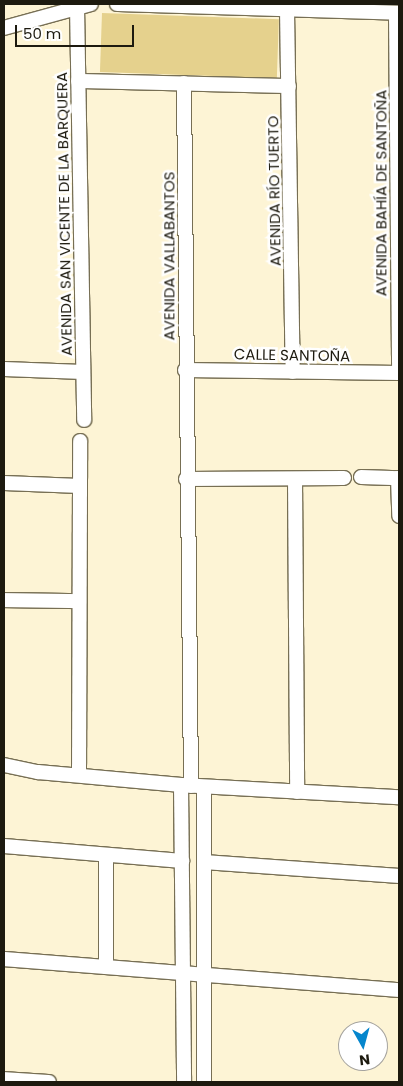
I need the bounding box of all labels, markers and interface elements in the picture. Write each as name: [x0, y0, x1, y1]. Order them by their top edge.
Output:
scale bar: [18, 15, 136, 47]
text: 50 m: [23, 23, 61, 44]
street label: AVENIDA SAN VICENTE DE LA BARQUERA: [53, 72, 75, 356]
street label: AVENIDA BAHÍA DE SANTOÑA: [372, 90, 390, 296]
street label: AVENIDA RÍO TUERTO: [264, 116, 284, 266]
street label: AVENIDA VALLABANTOS: [160, 172, 178, 340]
street label: CALLE SANTOÑA: [234, 345, 350, 365]
north arrow: [338, 1021, 388, 1071]
text: N: [358, 1049, 371, 1070]

